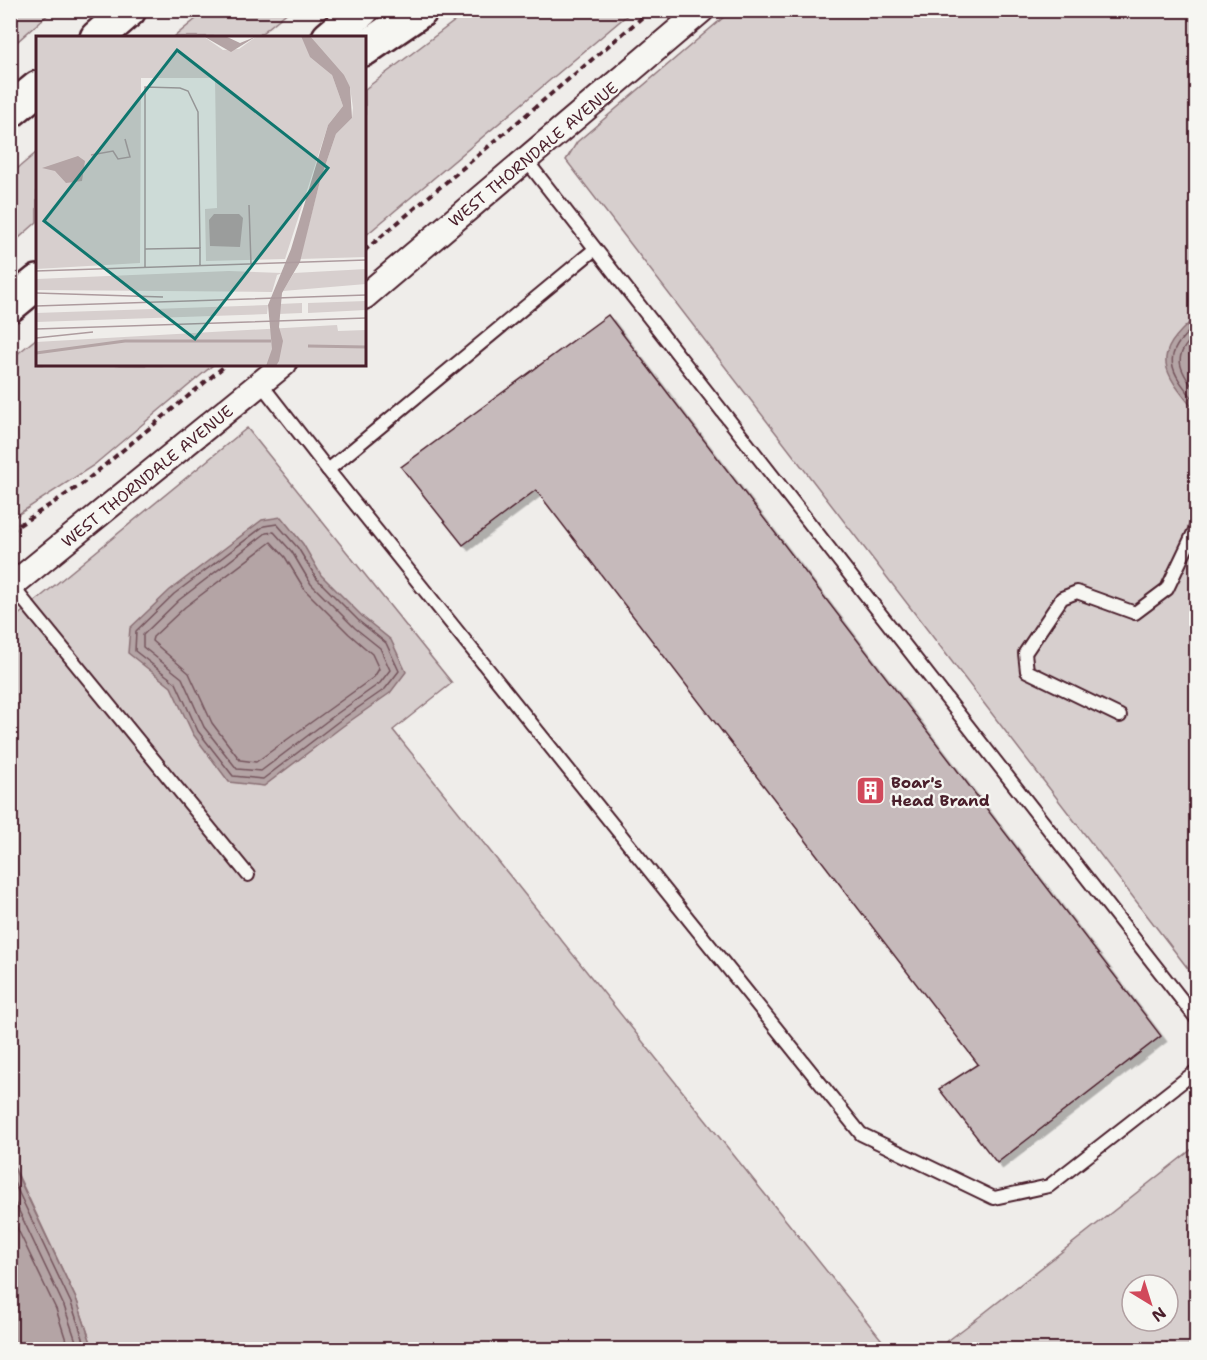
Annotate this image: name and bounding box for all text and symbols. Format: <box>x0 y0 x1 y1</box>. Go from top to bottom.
inset map <box>36 36 366 366</box>
street label: WEST THORNDALE AVENUE <box>444 77 622 232</box>
street label: WEST THORNDALE AVENUE <box>57 401 238 552</box>
place label: Boar's Head Brand <box>891 772 990 811</box>
building icon: Boar's Head Brand <box>854 775 886 807</box>
north arrow <box>1120 1273 1180 1333</box>
text: N <box>1147 1302 1170 1327</box>

